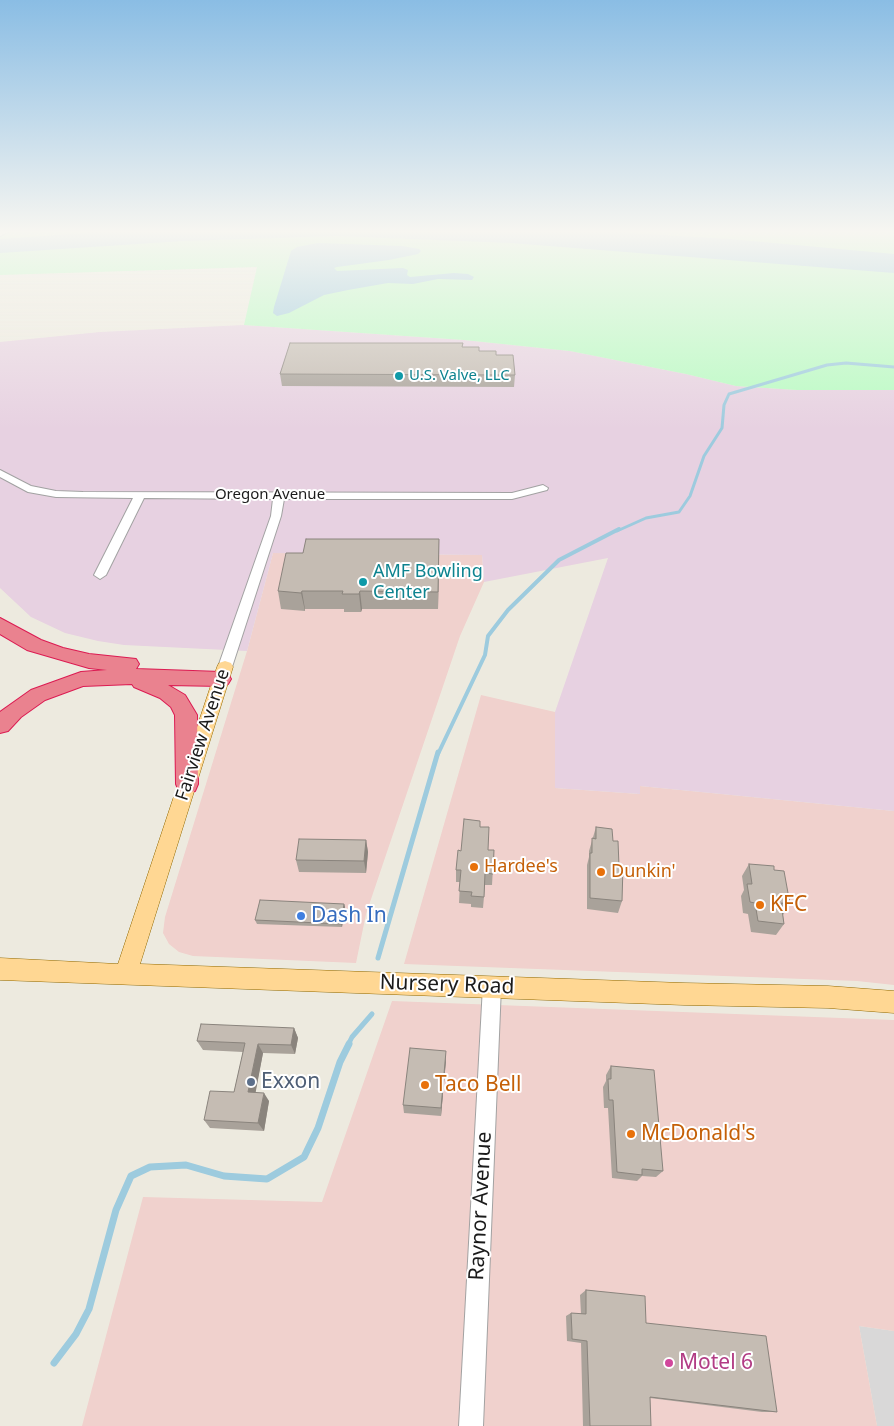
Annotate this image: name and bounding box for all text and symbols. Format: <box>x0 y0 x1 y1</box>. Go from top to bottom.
place label: U.S. Valve, LLC <box>409 367 510 385</box>
marker: U.S. Valve, LLC <box>393 370 405 382</box>
street label: Oregon Avenue <box>215 486 325 504</box>
place label: AMF Bowling Center <box>373 561 483 604</box>
marker: AMF Bowling Center <box>357 576 369 588</box>
street label: Fairview Avenue <box>172 666 234 804</box>
place label: Hardee's <box>484 856 558 878</box>
marker: Hardee's <box>468 861 480 873</box>
place label: Dunkin' <box>611 861 676 883</box>
marker: Dunkin' <box>595 866 607 878</box>
place label: KFC <box>770 892 807 918</box>
marker: KFC <box>754 899 766 911</box>
place label: Dash In <box>311 903 387 929</box>
marker: Dash In <box>295 910 307 922</box>
street label: Nursery Road <box>379 970 515 1000</box>
place label: Exxon <box>261 1069 320 1095</box>
place label: Taco Bell <box>435 1072 521 1098</box>
marker: Exxon <box>245 1076 257 1088</box>
marker: Taco Bell <box>419 1079 431 1091</box>
place label: McDonald's <box>641 1121 755 1147</box>
marker: McDonald's <box>625 1128 637 1140</box>
street label: Raynor Avenue <box>465 1131 497 1281</box>
place label: Motel 6 <box>679 1350 753 1376</box>
marker: Motel 6 <box>663 1357 675 1369</box>

